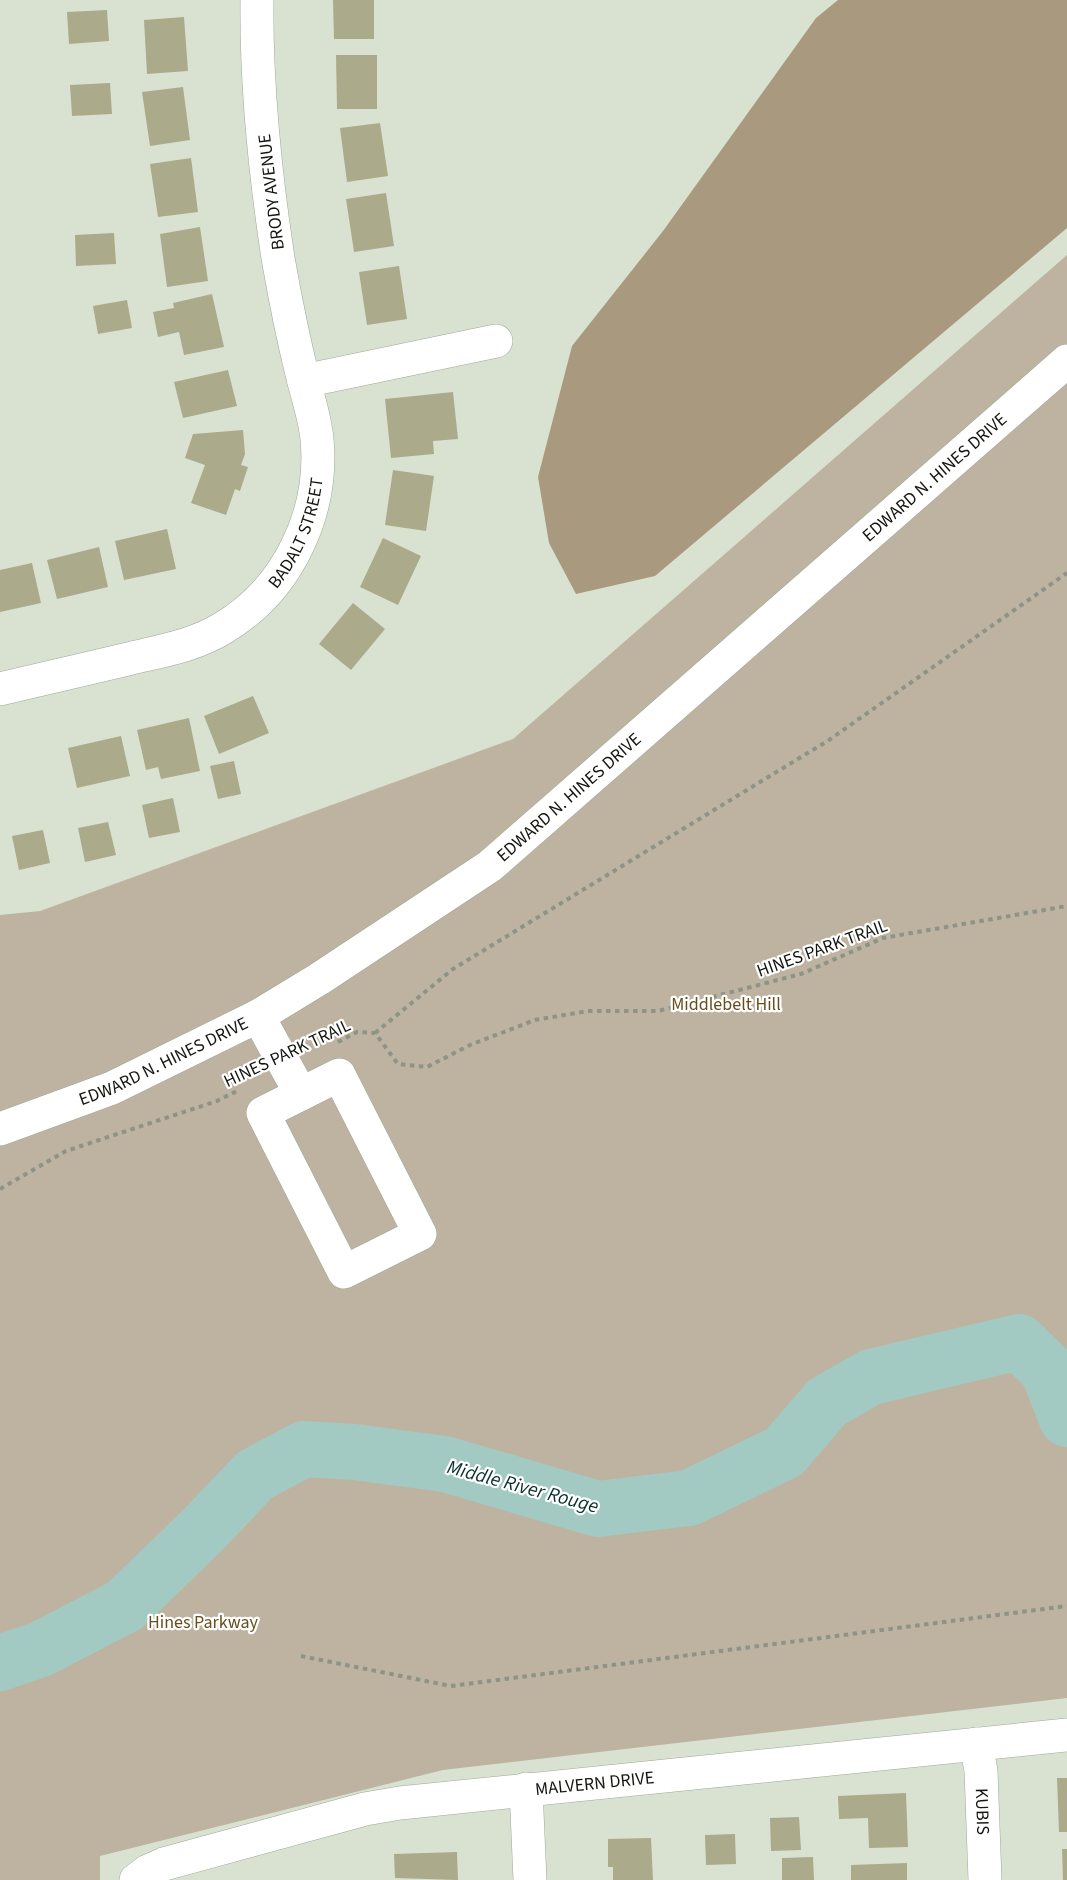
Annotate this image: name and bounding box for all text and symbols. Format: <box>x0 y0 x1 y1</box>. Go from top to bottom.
street label: BRODY AVENUE <box>252 133 291 251</box>
street label: EDWARD N. HINES DRIVE <box>857 407 1013 548</box>
street label: BADALT STREET <box>262 476 330 594</box>
street label: EDWARD N. HINES DRIVE <box>491 727 647 868</box>
street label: HINES PARK TRAIL <box>753 913 891 984</box>
park label: Middlebelt Hill <box>671 992 781 1017</box>
street label: EDWARD N. HINES DRIVE <box>75 1011 252 1112</box>
street label: HINES PARK TRAIL <box>220 1013 355 1094</box>
water label: Middle River Rouge <box>444 1453 602 1521</box>
park label: Hines Parkway <box>148 1610 259 1635</box>
street label: MALVERN DRIVE <box>534 1765 655 1802</box>
street label: KUBIS <box>969 1788 995 1835</box>

